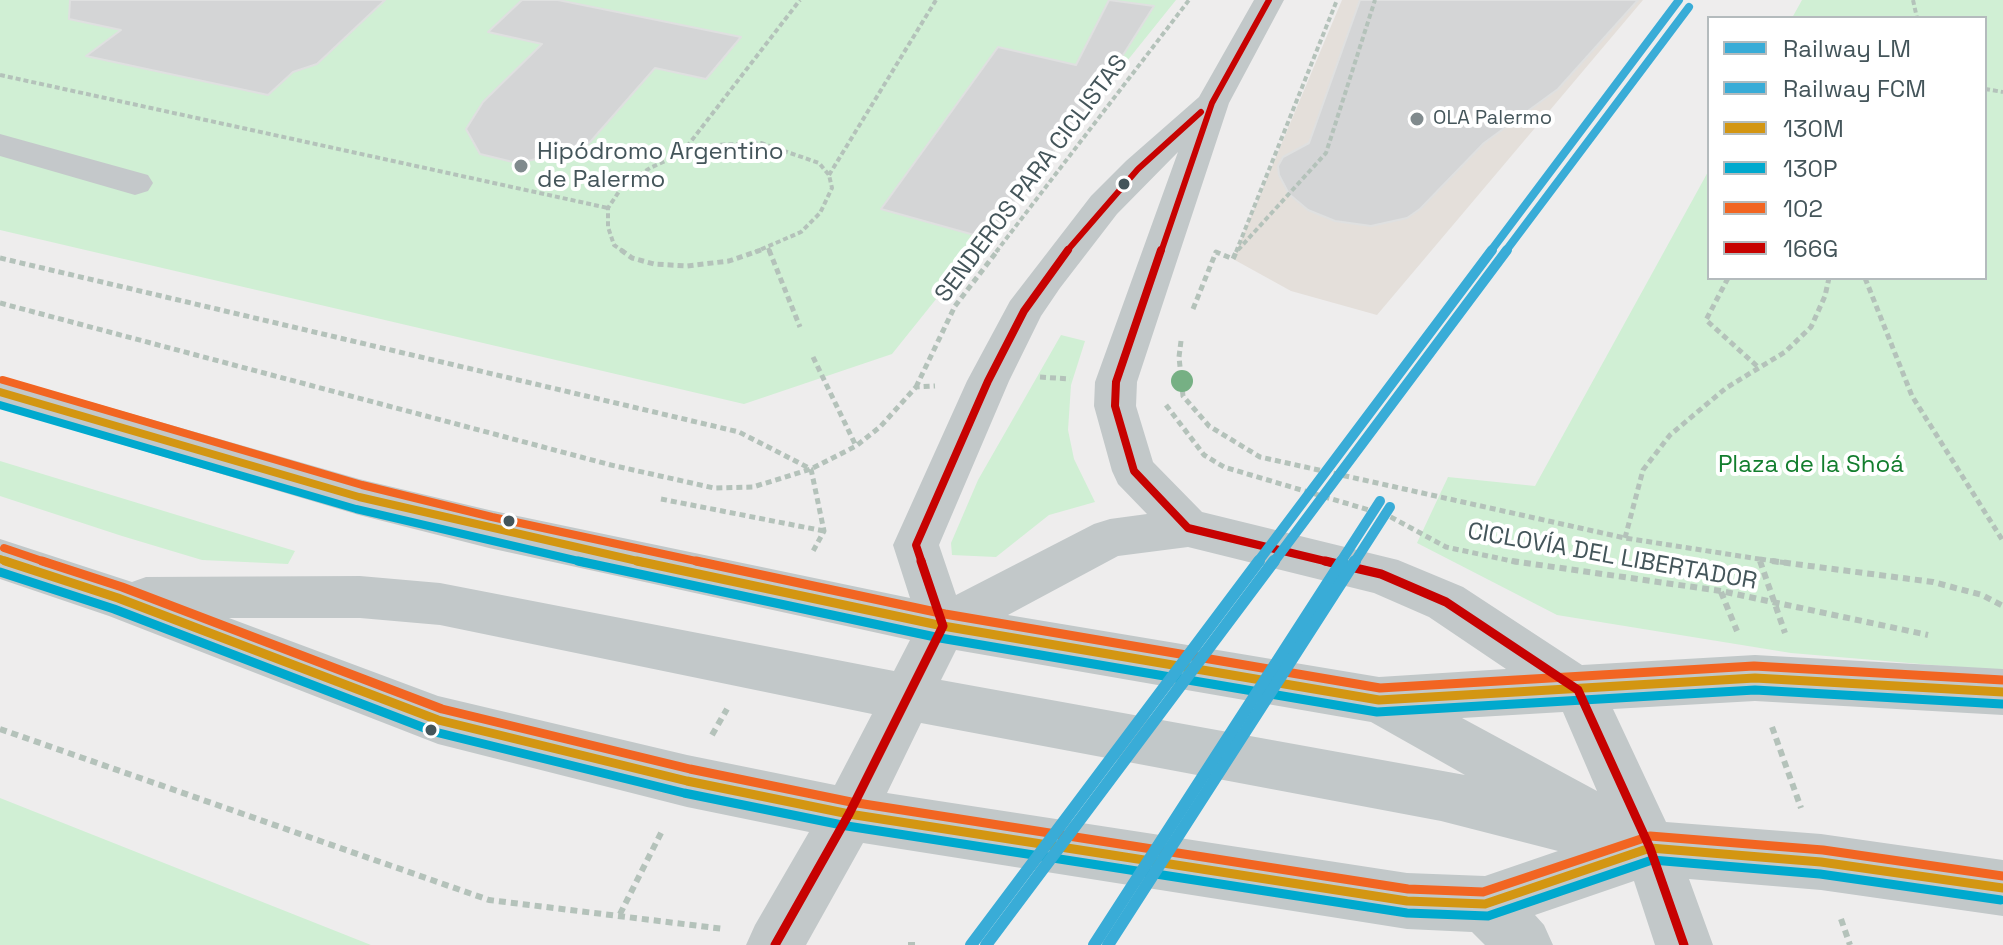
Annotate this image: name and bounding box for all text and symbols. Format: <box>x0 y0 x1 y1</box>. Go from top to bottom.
legend <box>1707 16 1987 280</box>
text: Railway LM <box>1783 33 1911 64</box>
street label: SENDEROS PARA CICLISTAS <box>930 50 1134 308</box>
text: Railway FCM <box>1783 73 1926 104</box>
place label: OLA Palermo <box>1433 107 1552 131</box>
marker: OLA Palermo <box>1408 110 1426 128</box>
text: 130M <box>1783 113 1844 144</box>
place label: Hipódromo Argentino de Palermo <box>537 138 784 194</box>
text: 130P <box>1783 153 1837 184</box>
marker: Hipódromo Argentino de Palermo <box>512 157 530 175</box>
unlabelled marker <box>1116 176 1132 192</box>
text: 102 <box>1783 193 1823 224</box>
text: 166G <box>1783 233 1838 264</box>
park label: Plaza de la Shoá <box>1718 451 1904 479</box>
unlabelled marker <box>501 513 517 529</box>
street label: CICLOVÍA DEL LIBERTADOR <box>1465 517 1759 597</box>
unlabelled marker <box>423 722 439 738</box>

